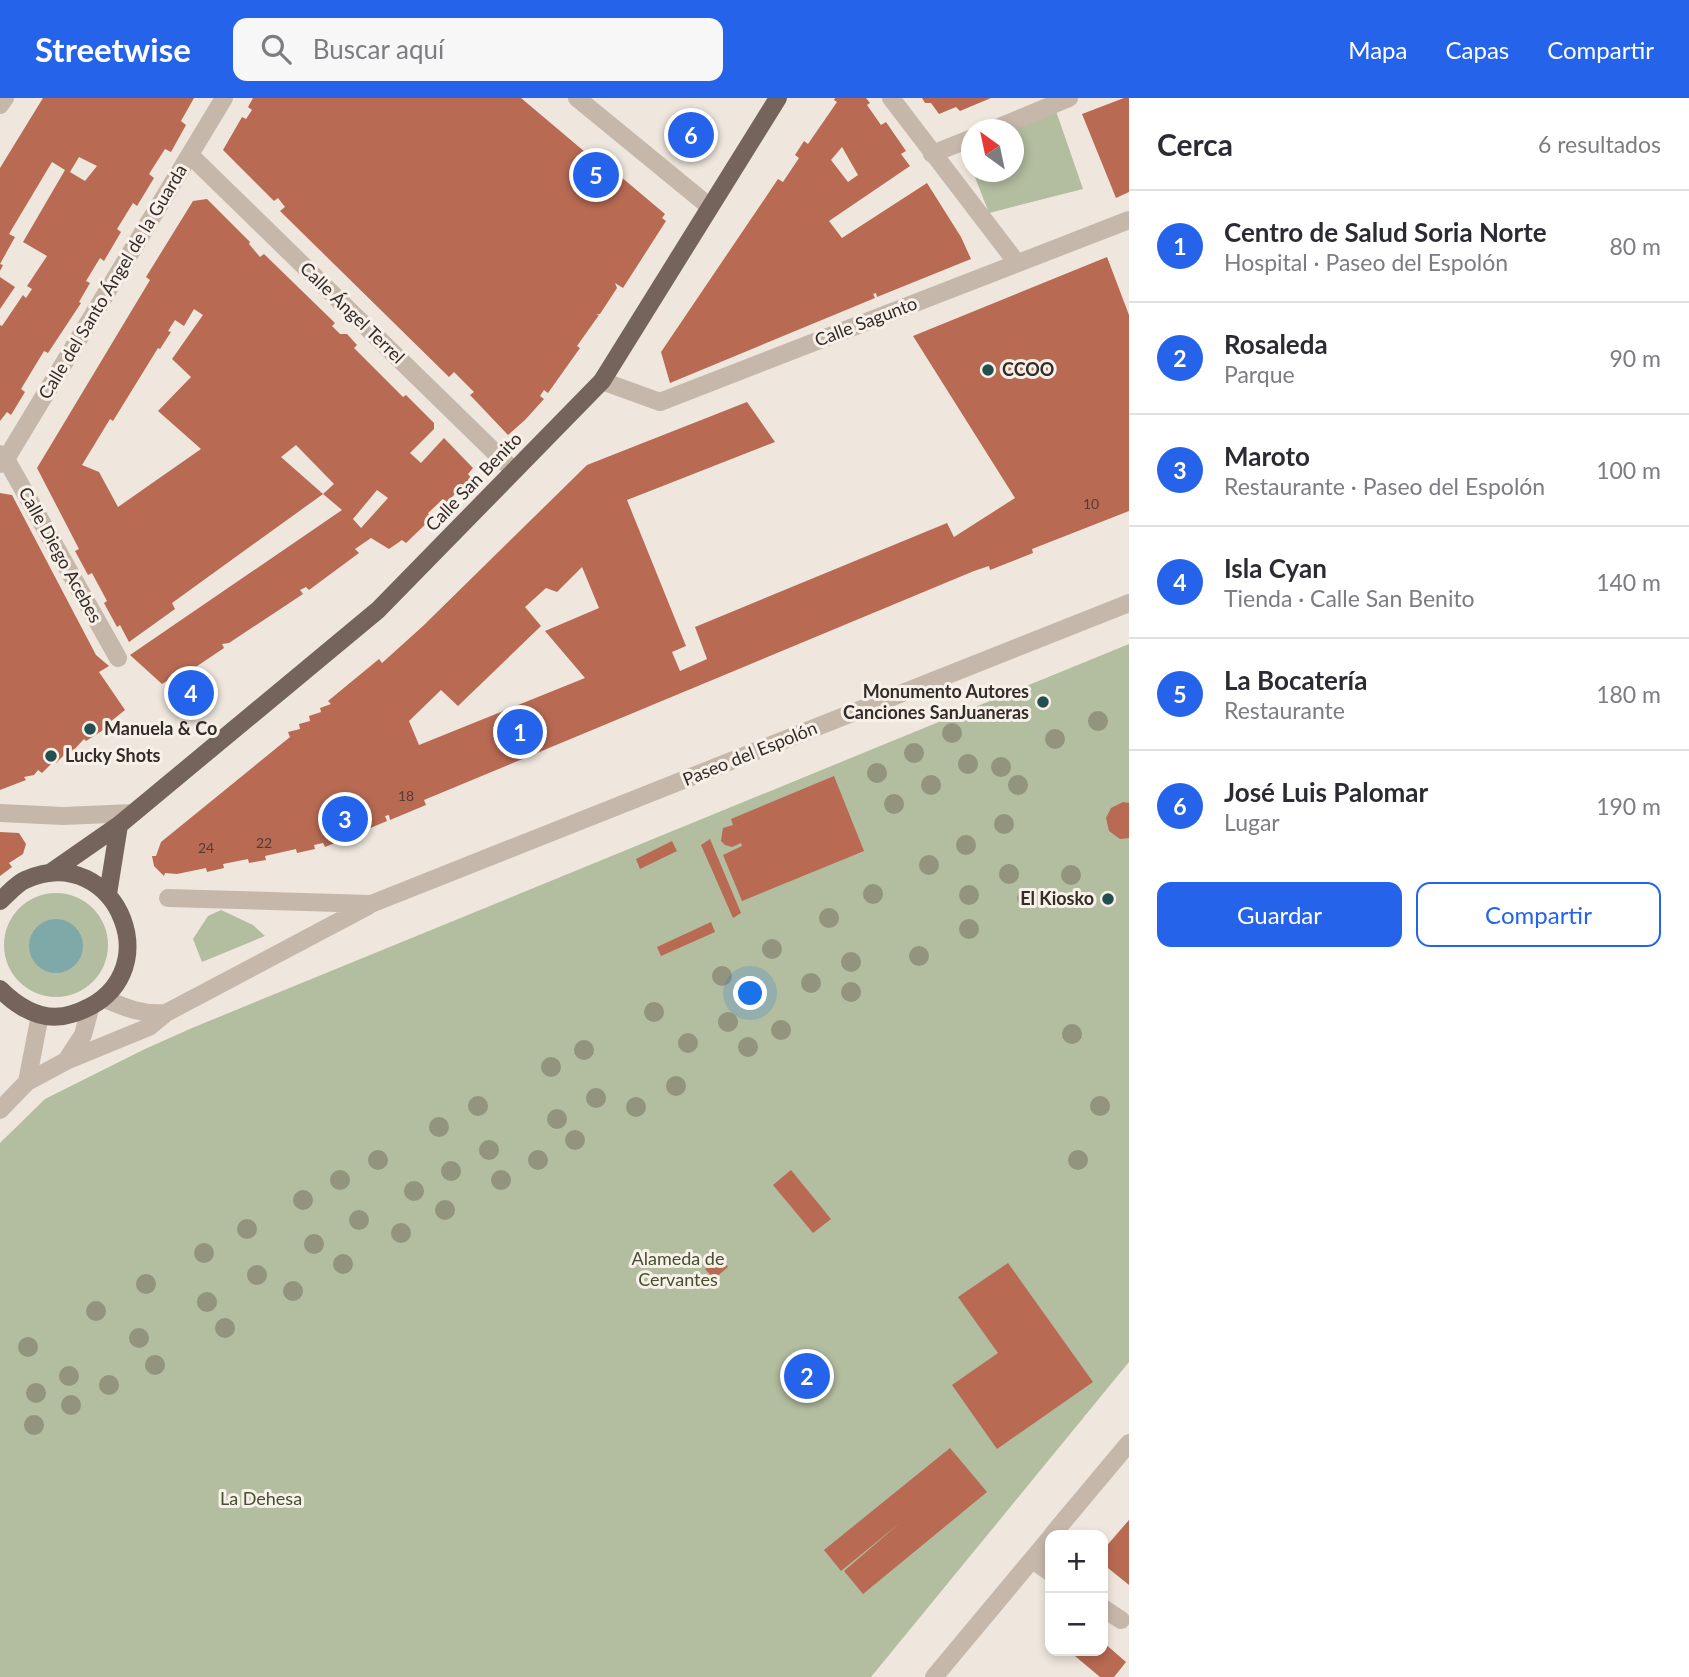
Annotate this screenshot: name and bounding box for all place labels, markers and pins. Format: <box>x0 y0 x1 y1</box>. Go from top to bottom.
pin: 6 <box>668 109 714 161</box>
pin: 5 <box>573 149 619 201</box>
place label: CCOO <box>1002 358 1054 380</box>
marker: CCOO <box>980 362 996 378</box>
pin: 4 <box>168 667 214 719</box>
place label: Monumento Autores Canciones SanJuaneras <box>843 680 1029 723</box>
marker: Monumento Autores Canciones SanJuaneras <box>1035 694 1051 710</box>
pin: 1 <box>497 706 543 758</box>
place label: Manuela & Co <box>104 717 217 739</box>
marker: Manuela & Co <box>82 721 98 737</box>
place label: Lucky Shots <box>65 744 161 766</box>
marker: Lucky Shots <box>43 748 59 764</box>
pin: 3 <box>322 793 368 845</box>
place label: El Kiosko <box>1020 887 1094 909</box>
marker: El Kiosko <box>1100 891 1116 907</box>
pin: 2 <box>784 1350 830 1402</box>

